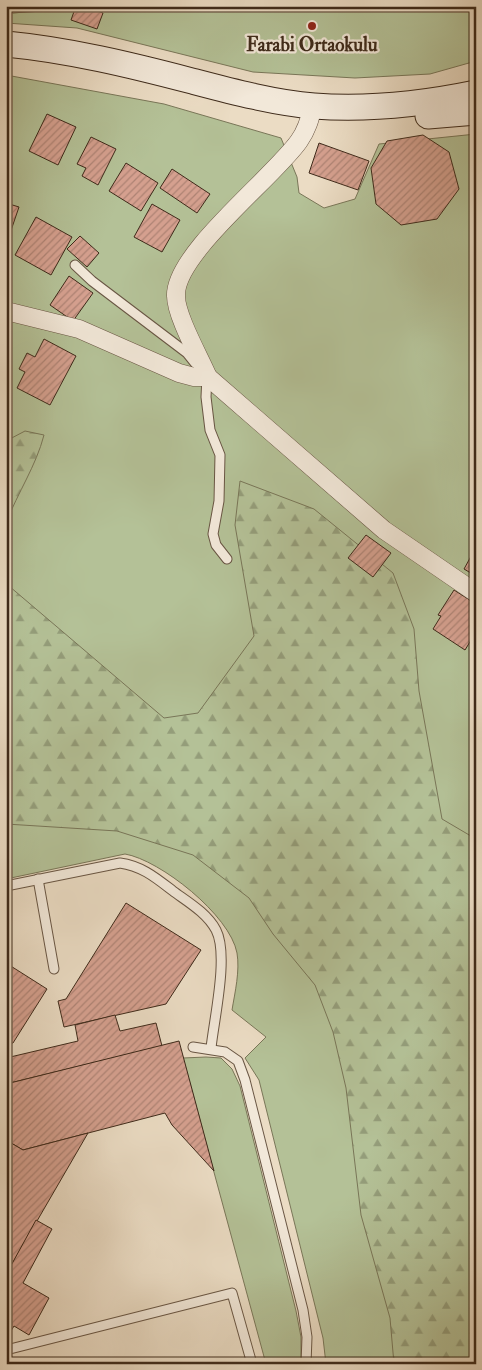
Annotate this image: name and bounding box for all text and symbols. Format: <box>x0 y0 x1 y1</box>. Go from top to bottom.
marker: Farabi Ortaokulu <box>306 20 318 32</box>
place label: Farabi Ortaokulu <box>246 33 378 57</box>

